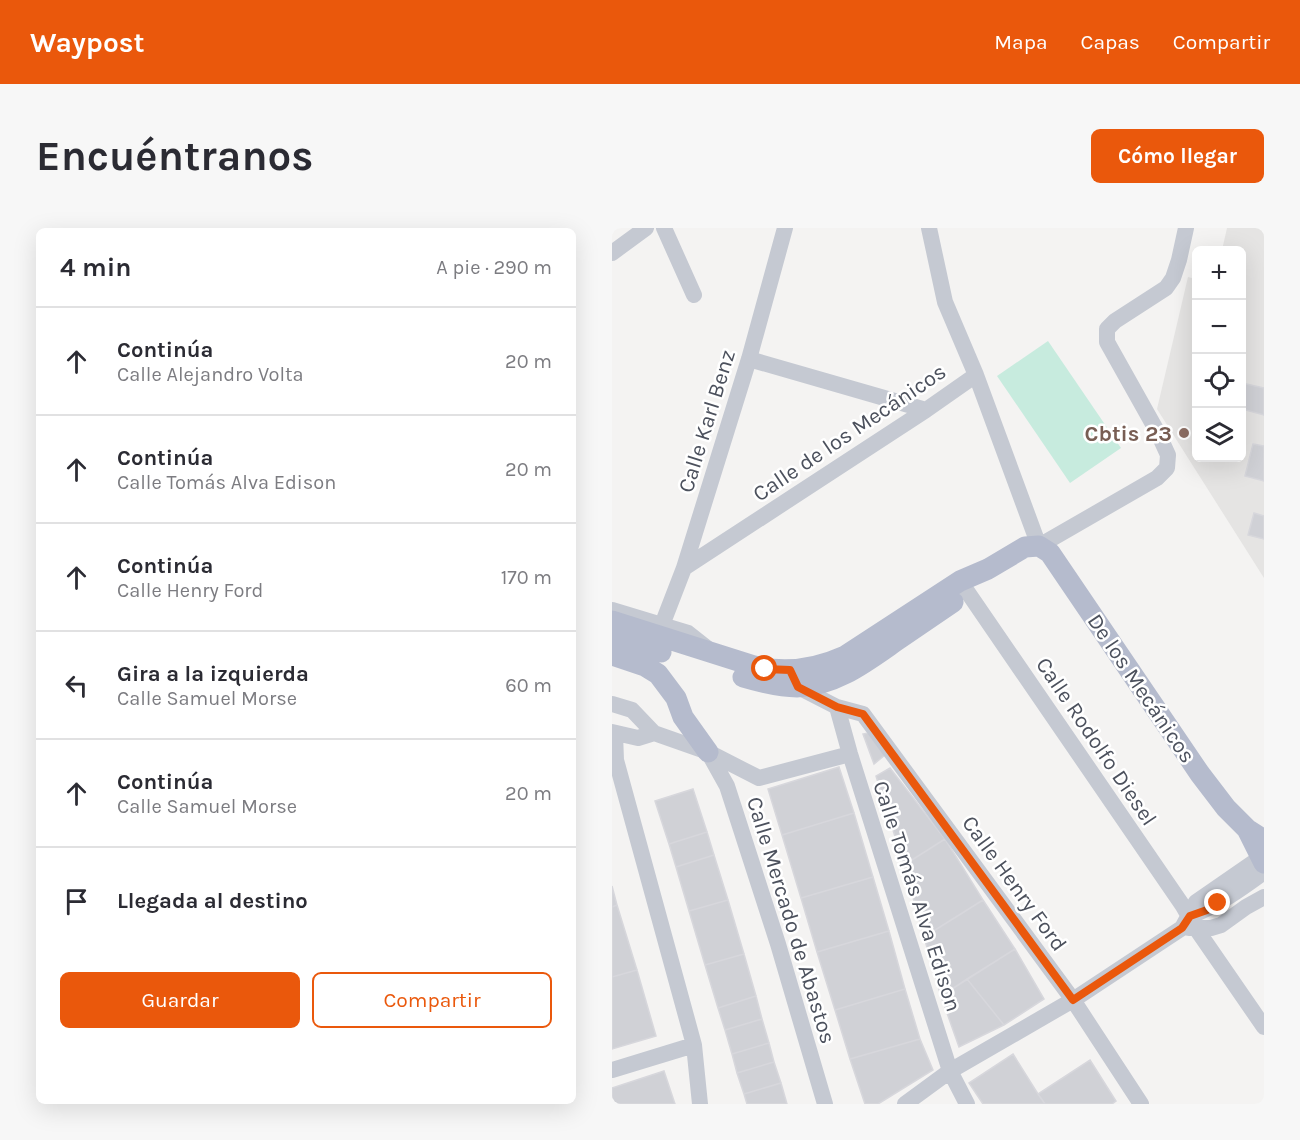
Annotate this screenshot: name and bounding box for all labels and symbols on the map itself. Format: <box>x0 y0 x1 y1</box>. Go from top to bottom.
street label: Calle Karl Benz <box>673 347 741 496</box>
street label: Calle de los Mecánicos <box>748 359 951 507</box>
place label: Cbtis 23 <box>1084 421 1172 447</box>
marker: Cbtis 23 <box>1177 426 1191 440</box>
street label: De los Mecánicos <box>1082 609 1201 768</box>
street label: Calle Rodolfo Diesel <box>1030 652 1162 831</box>
route start <box>751 655 777 681</box>
street label: Calle Tomás Alva Edison <box>867 778 967 1015</box>
street label: Calle Mercado de Abastos <box>741 794 841 1047</box>
street label: Calle Henry Ford <box>956 811 1072 956</box>
route end <box>1204 889 1230 915</box>

